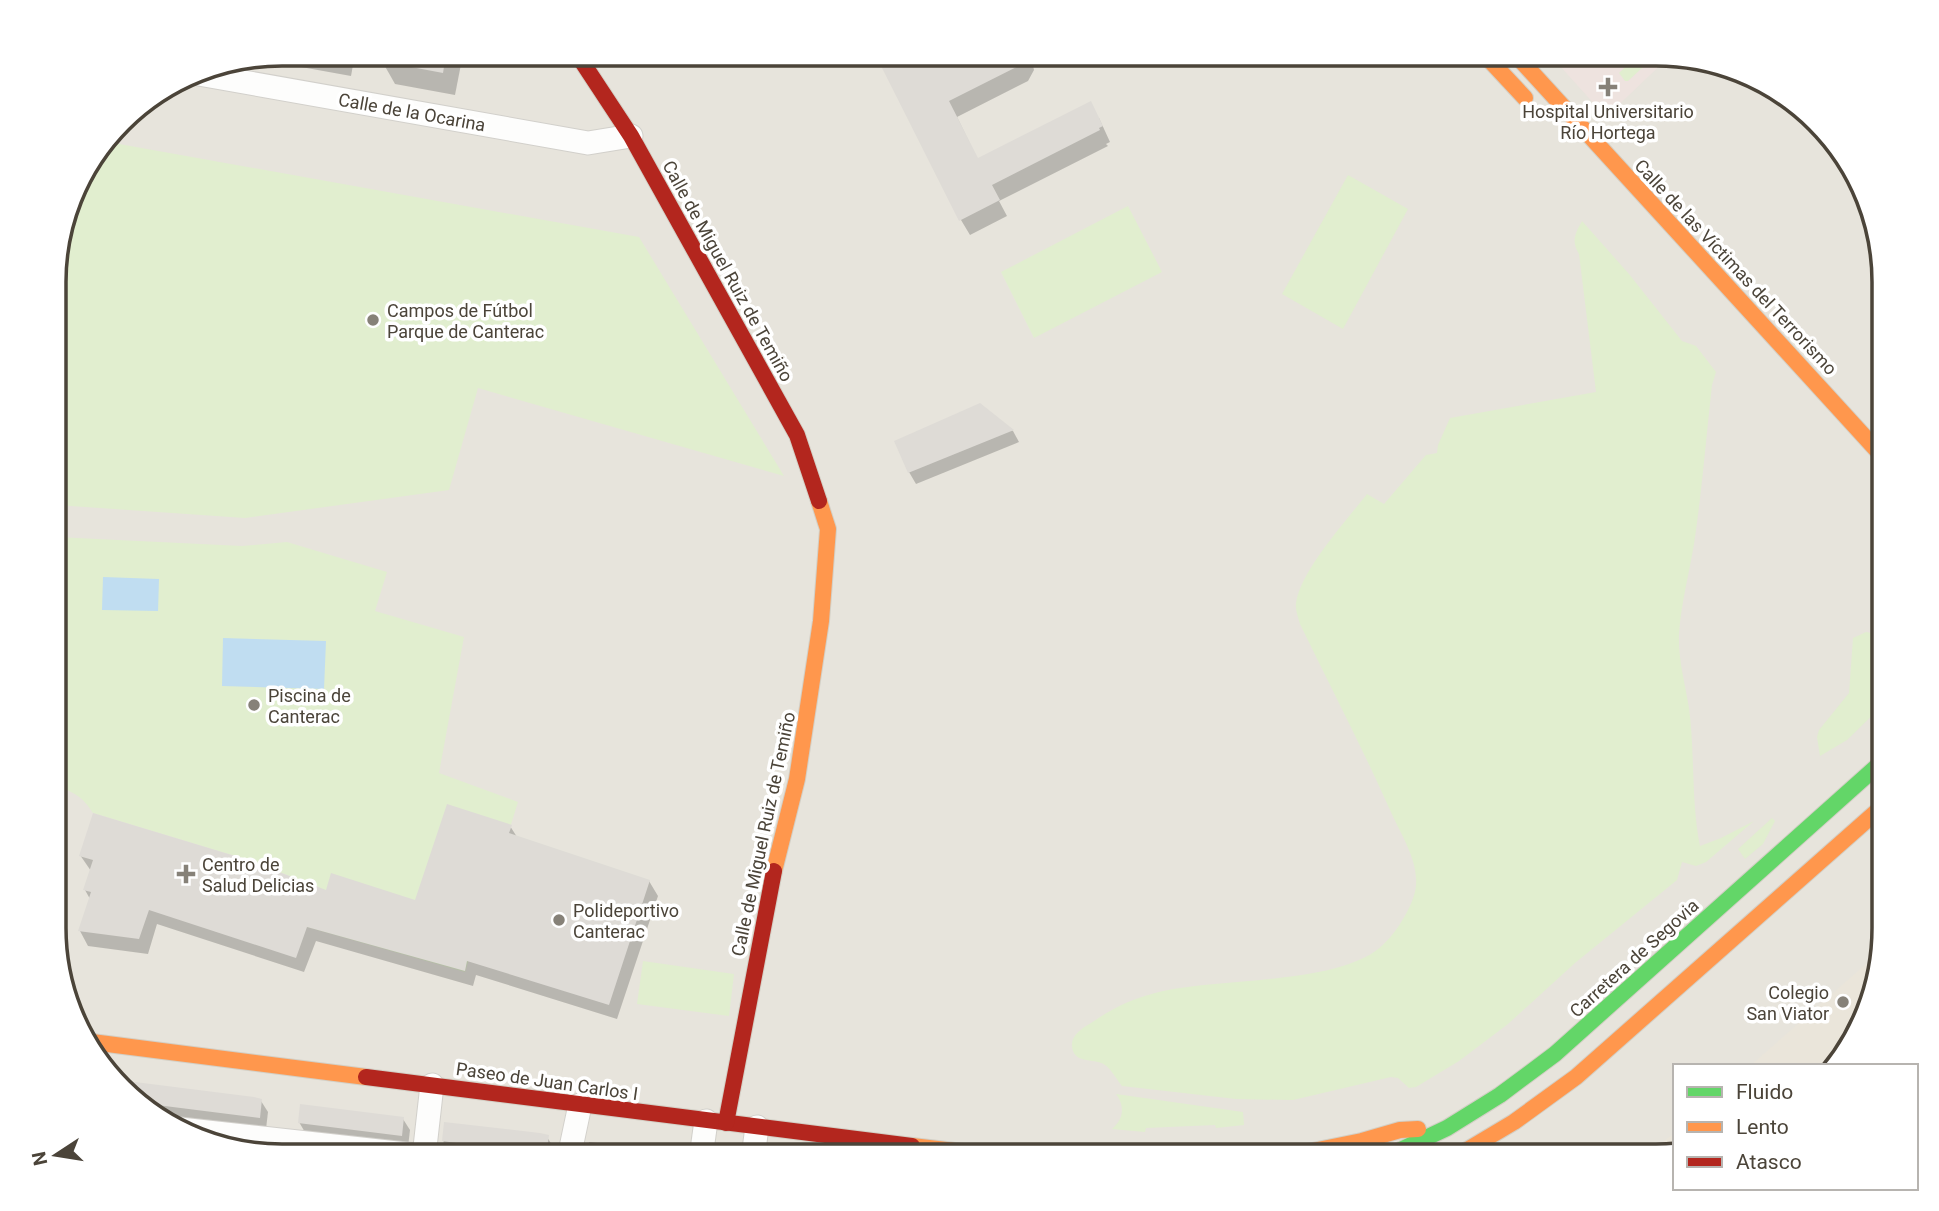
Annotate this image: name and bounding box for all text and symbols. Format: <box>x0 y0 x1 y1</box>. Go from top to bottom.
marker: Hospital Universitario Río Hortega <box>1598 77 1618 97</box>
street label: Calle de la Ocarina <box>337 89 487 135</box>
place label: Hospital Universitario Río Hortega <box>1522 101 1694 143</box>
street label: Calle de las Víctimas del Terrorismo <box>1630 155 1842 379</box>
street label: Calle de Miguel Ruiz de Temiño <box>658 157 798 385</box>
place label: Campos de Fútbol Parque de Canterac <box>387 300 544 342</box>
marker: Campos de Fútbol Parque de Canterac <box>365 312 381 328</box>
place label: Piscina de Canterac <box>268 685 351 727</box>
marker: Piscina de Canterac <box>246 697 262 713</box>
street label: Calle de Miguel Ruiz de Temiño <box>727 710 799 958</box>
place label: Centro de Salud Delicias <box>202 854 314 896</box>
marker: Centro de Salud Delicias <box>176 864 196 884</box>
street label: Carretera de Segovia <box>1565 895 1703 1021</box>
place label: Polideportivo Canterac <box>573 900 679 942</box>
marker: Polideportivo Canterac <box>551 912 567 928</box>
place label: Colegio San Viator <box>1746 982 1829 1024</box>
marker: Colegio San Viator <box>1835 994 1851 1010</box>
street label: Paseo de Juan Carlos I <box>455 1058 639 1104</box>
legend <box>1673 1064 1918 1190</box>
text: Fluido <box>1736 1080 1793 1104</box>
text: Lento <box>1736 1115 1789 1139</box>
north arrow <box>21 1120 91 1190</box>
text: N <box>27 1149 53 1167</box>
text: Atasco <box>1736 1150 1802 1174</box>

